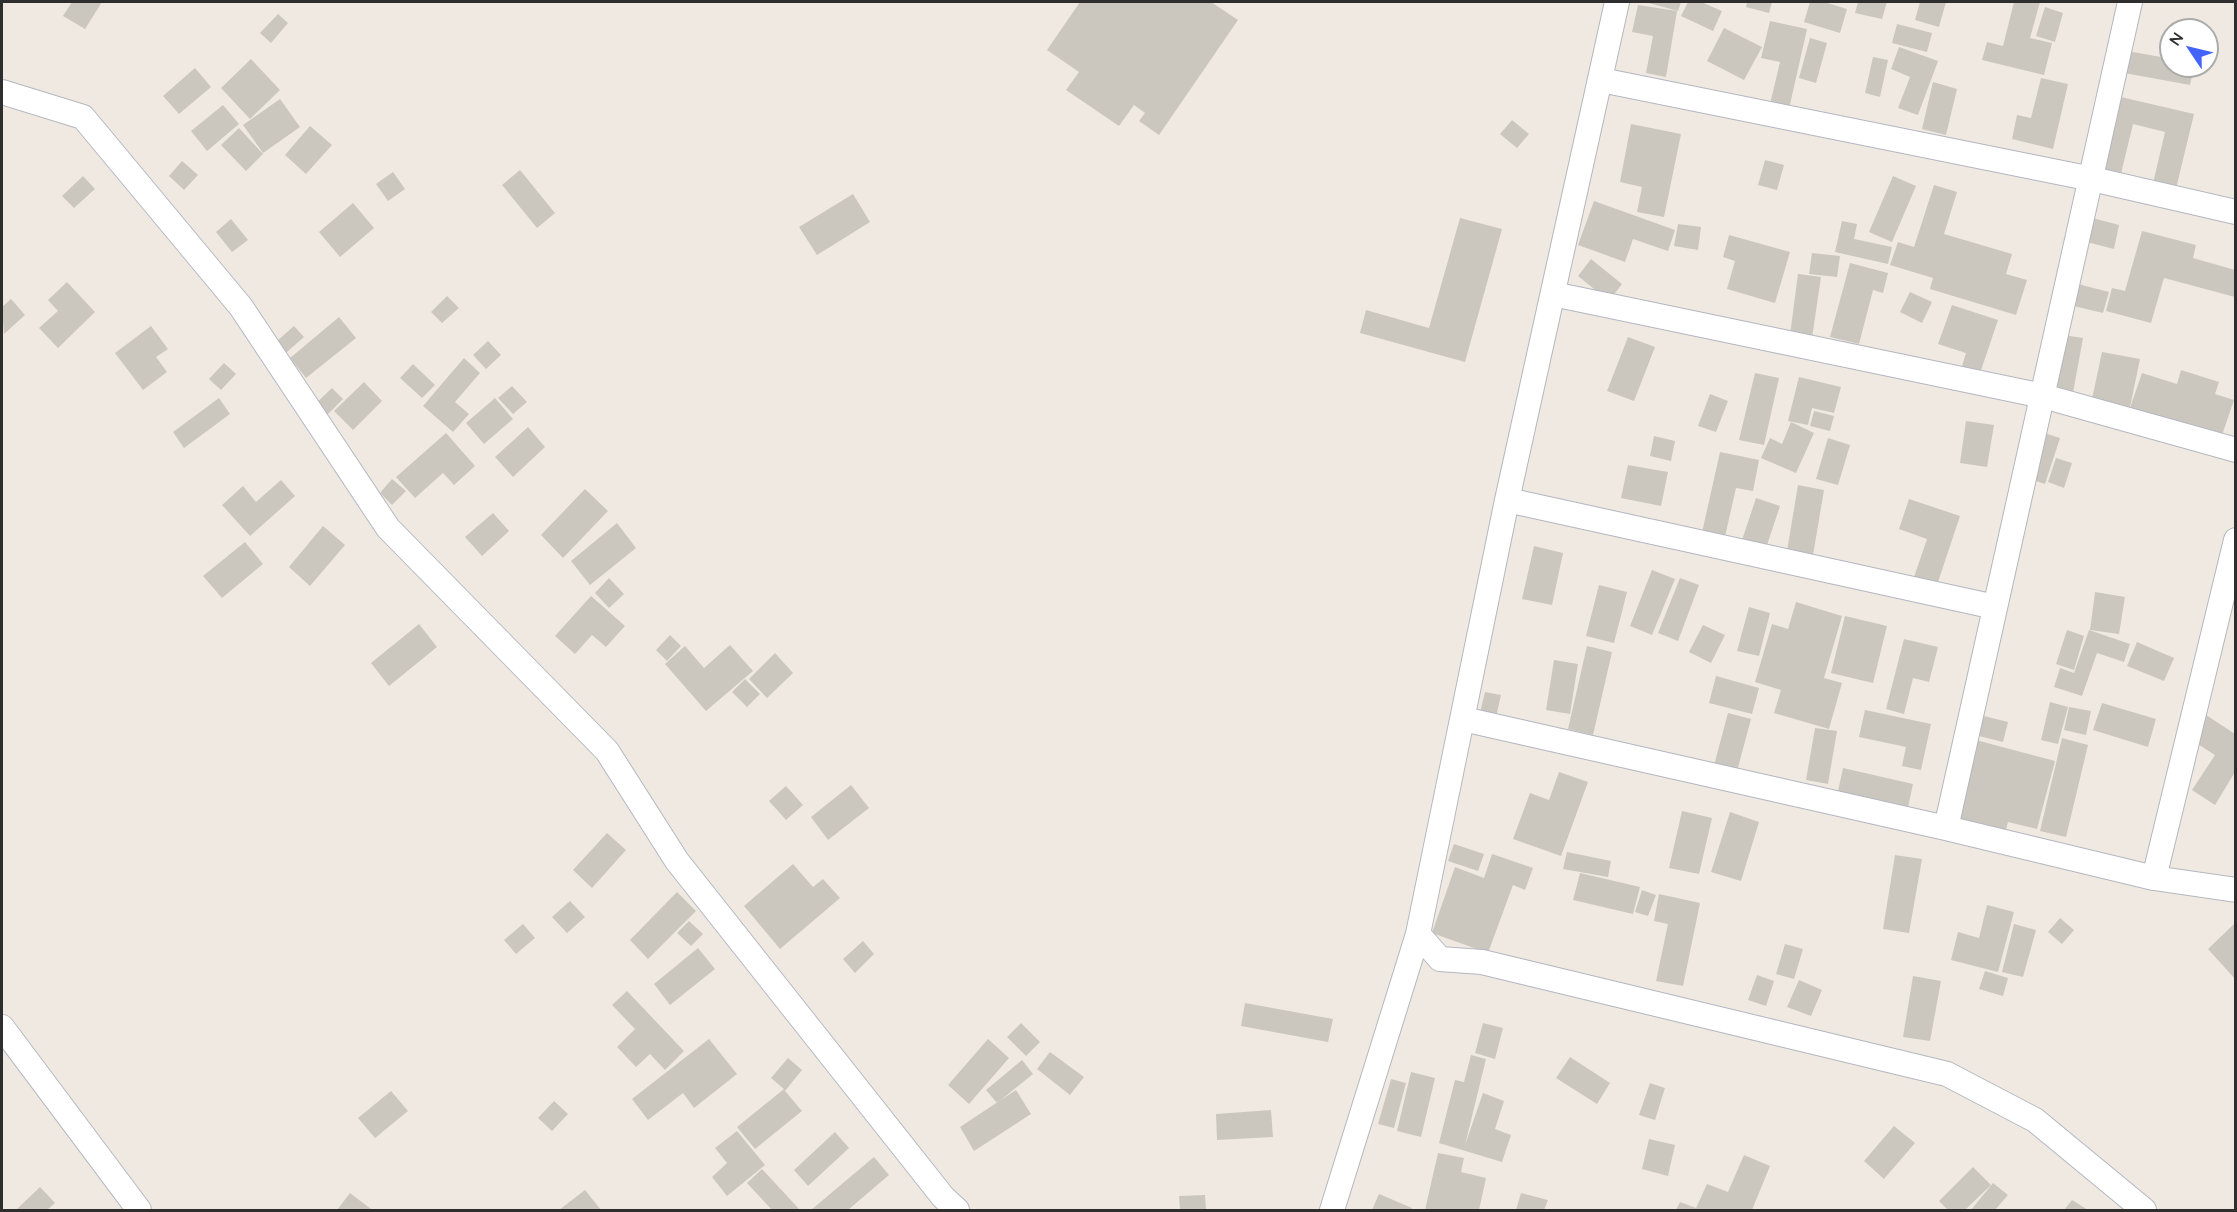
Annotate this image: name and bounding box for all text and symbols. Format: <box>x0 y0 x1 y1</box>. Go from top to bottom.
north arrow <box>2159 18 2219 78</box>
text: N <box>2164 28 2187 49</box>

